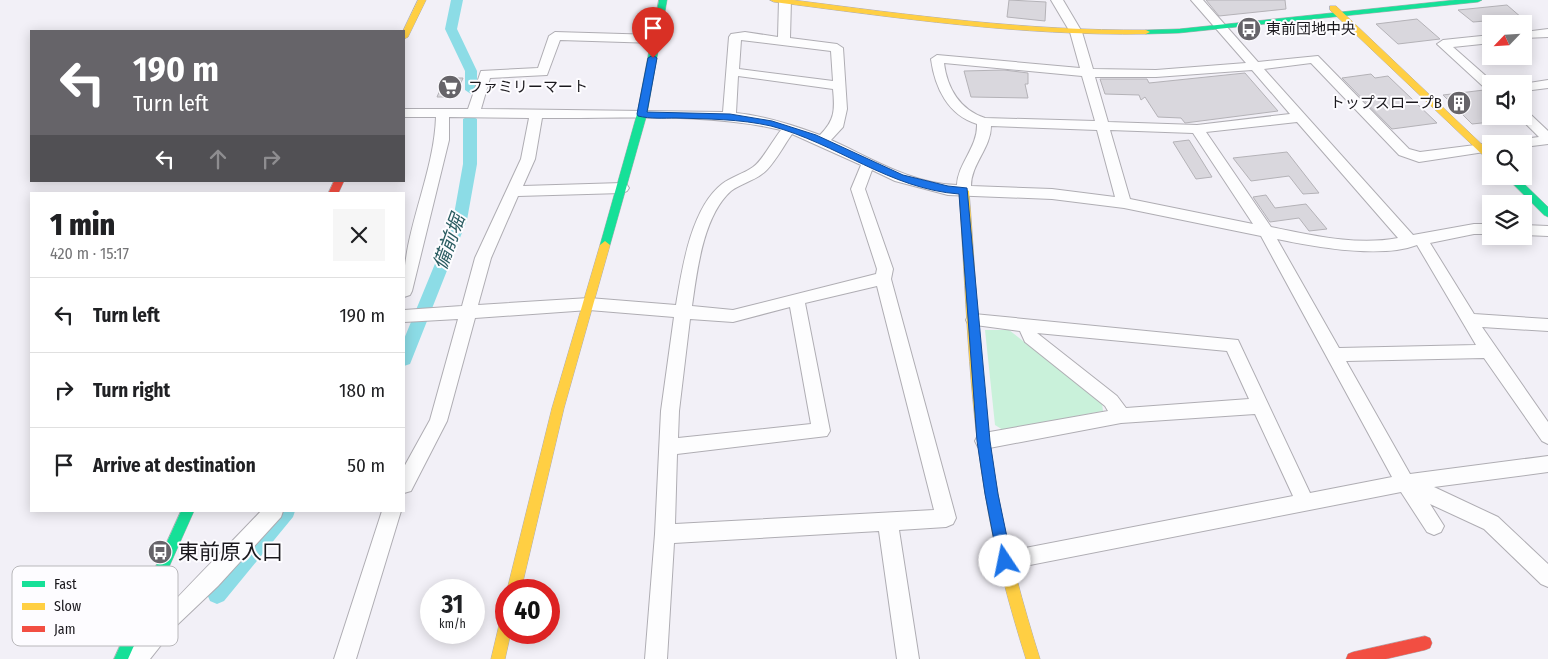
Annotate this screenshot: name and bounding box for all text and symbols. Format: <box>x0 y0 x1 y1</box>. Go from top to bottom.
pin <box>632 7 674 58</box>
icon: arrive <box>639 14 667 42</box>
north arrow <box>1482 15 1532 65</box>
map controls <box>1482 15 1532 245</box>
bus stop icon: 東前団地中央 <box>1236 16 1262 42</box>
place label: 東前団地中央 <box>1266 20 1356 38</box>
text: 190 m <box>133 48 219 90</box>
icon: left <box>50 50 115 115</box>
supermarket icon: ファミリーマート <box>437 74 463 100</box>
button: sound <box>1482 75 1532 125</box>
place label: ファミリーマート <box>468 78 588 96</box>
text: Turn left <box>133 90 209 117</box>
building icon: トップスロープB <box>1446 90 1472 116</box>
place label: トップスロープB <box>1330 94 1442 112</box>
button: search <box>1482 135 1532 185</box>
icon: left <box>151 145 179 173</box>
icon: ahead <box>204 145 232 173</box>
icon: right <box>257 145 285 173</box>
button: layers <box>1482 195 1532 245</box>
text: 1 min <box>50 207 115 243</box>
water label: 備前堀 <box>428 208 471 273</box>
button: close <box>333 209 385 261</box>
text: 420 m · 15:17 <box>50 244 129 263</box>
icon: left <box>50 301 78 329</box>
text: Turn left <box>93 304 160 327</box>
text: 190 m <box>339 304 385 327</box>
icon: right <box>50 376 78 404</box>
text: Turn right <box>93 379 170 402</box>
text: 180 m <box>339 379 385 402</box>
icon: arrive <box>50 451 78 479</box>
text: Arrive at destination <box>93 454 256 477</box>
text: 50 m <box>347 454 385 477</box>
position arrow <box>978 534 1030 586</box>
bus stop icon: 東前原入口 <box>147 539 173 565</box>
place label: 東前原入口 <box>178 539 283 565</box>
legend <box>12 566 178 646</box>
text: Fast <box>54 576 77 593</box>
speed limit sign: 40 <box>495 579 560 644</box>
text: 31 <box>442 590 463 620</box>
text: Slow <box>54 598 81 615</box>
text: km/h <box>439 617 466 631</box>
text: Jam <box>54 621 75 638</box>

